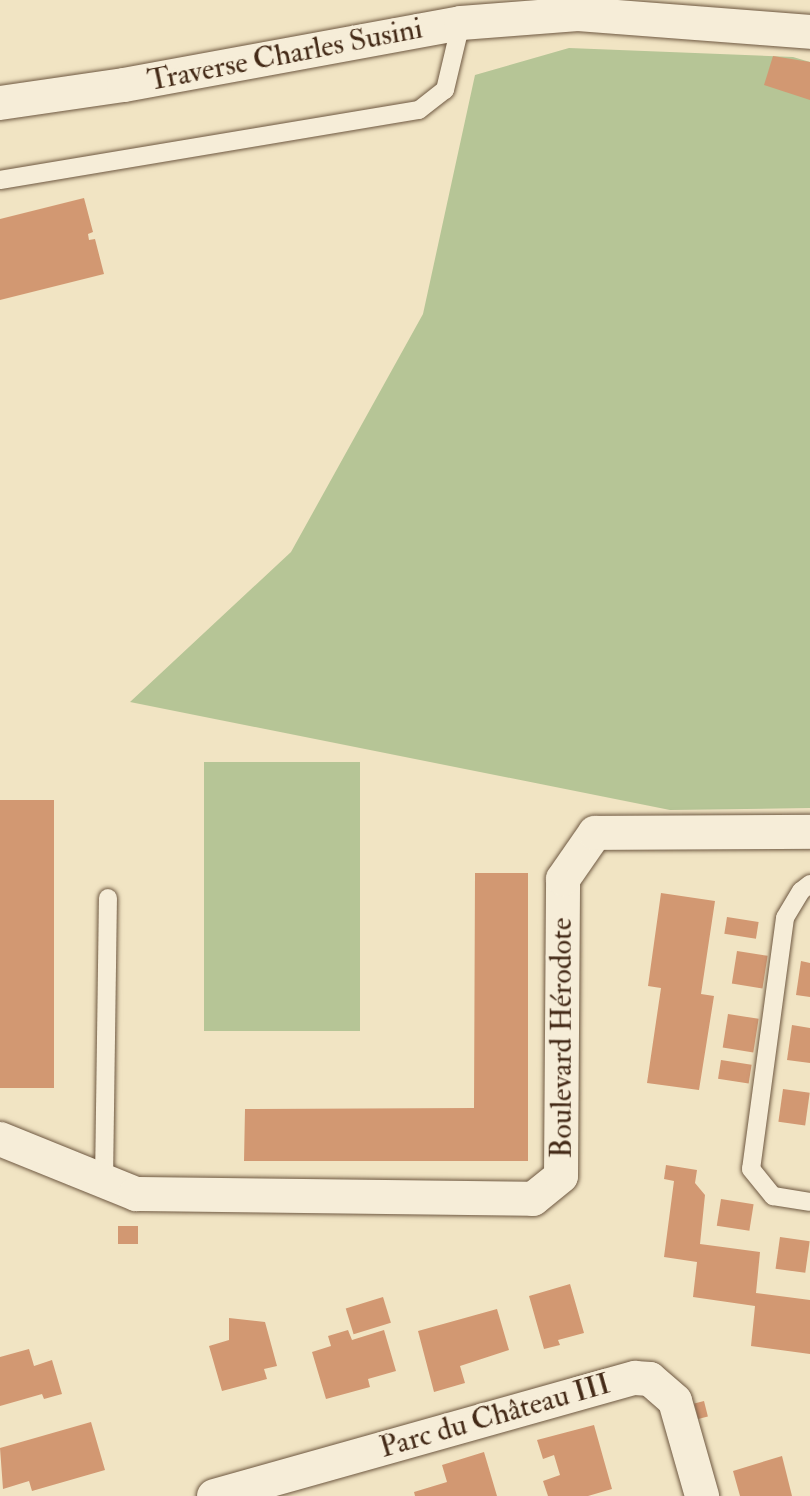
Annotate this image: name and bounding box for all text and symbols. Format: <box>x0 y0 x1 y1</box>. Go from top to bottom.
street label: Traverse Charles Susini <box>145 11 425 99</box>
street label: Boulevard Hérodote <box>544 918 580 1158</box>
street label: Parc du Château III <box>376 1366 614 1466</box>

